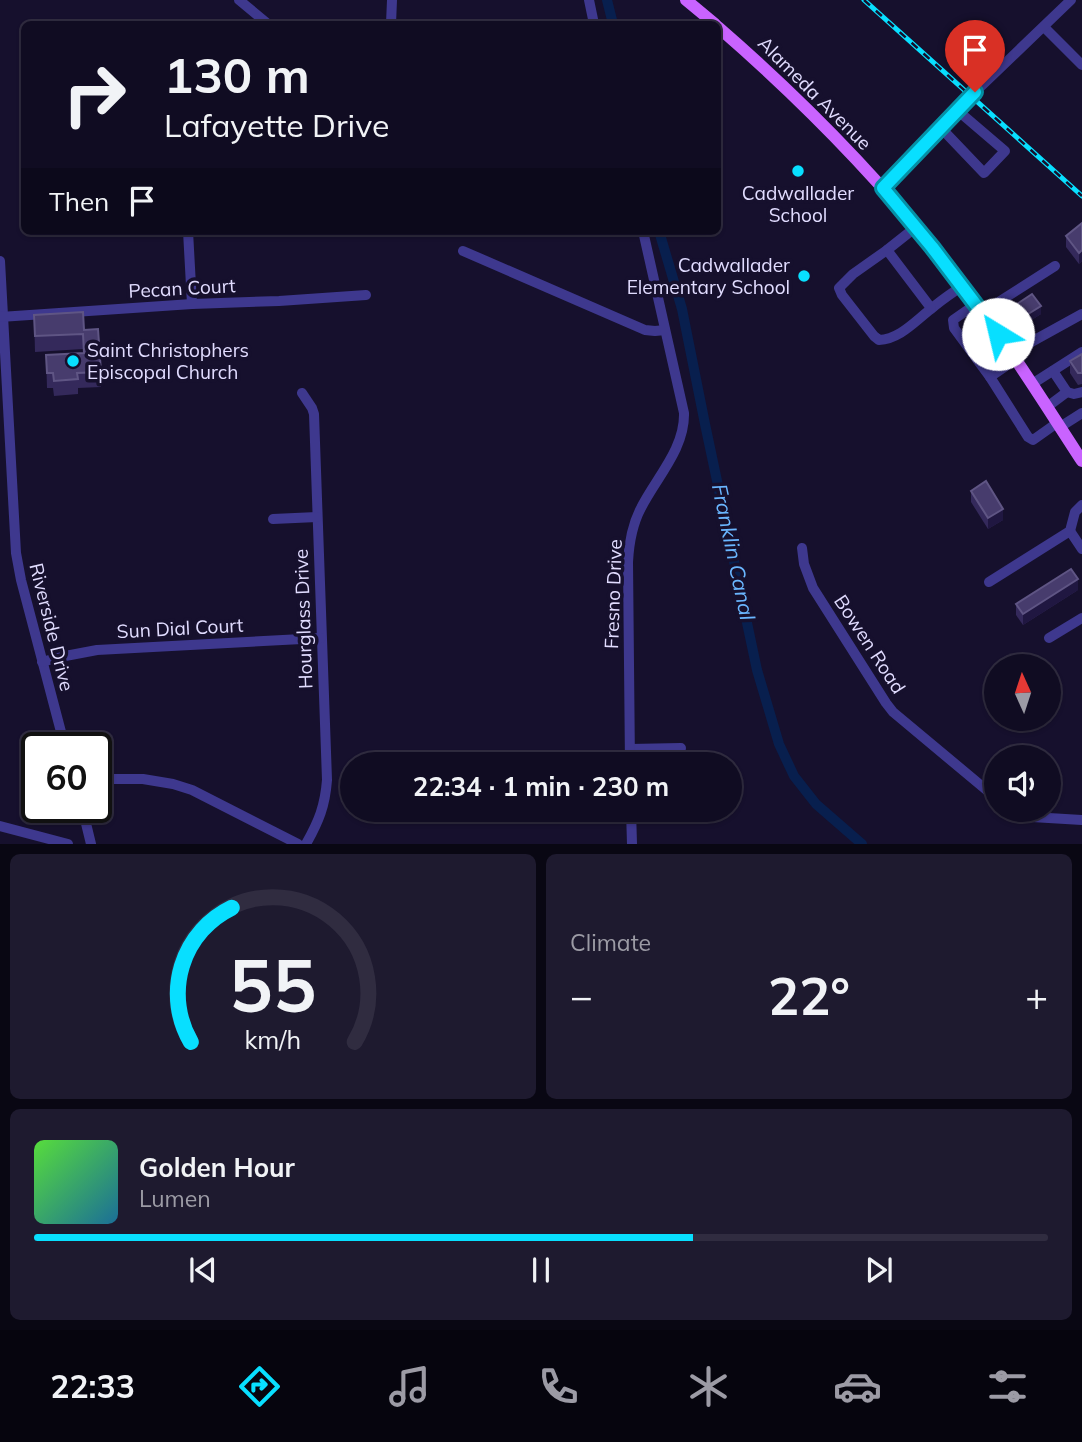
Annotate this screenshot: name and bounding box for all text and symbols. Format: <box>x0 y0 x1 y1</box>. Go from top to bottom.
pin <box>945 20 1005 92</box>
street label: Alameda Avenue <box>753 31 877 155</box>
icon: arrive <box>956 31 994 69</box>
text: 130 m <box>164 44 310 105</box>
icon: right <box>49 49 140 140</box>
text: Lafayette Drive <box>164 105 389 145</box>
marker: Cadwallader School <box>790 163 806 179</box>
place label: Cadwallader School <box>742 181 854 227</box>
icon: arrive <box>123 182 161 220</box>
text: Then <box>49 185 109 218</box>
place label: Cadwallader Elementary School <box>627 253 790 299</box>
marker: Cadwallader Elementary School <box>796 268 812 284</box>
street label: Pecan Court <box>128 273 237 303</box>
position arrow <box>961 297 1035 371</box>
place label: Saint Christophers Episcopal Church <box>87 338 249 384</box>
marker: Saint Christophers Episcopal Church <box>65 353 81 369</box>
water label: Franklin Canal <box>707 481 761 623</box>
street label: Fresno Drive <box>599 539 627 649</box>
street label: Hourglass Drive <box>289 549 317 689</box>
street label: Riverside Drive <box>24 560 80 694</box>
street label: Bowen Road <box>829 590 911 698</box>
street label: Sun Dial Court <box>116 613 244 643</box>
north arrow <box>984 654 1060 732</box>
map controls <box>984 654 1061 822</box>
speed limit sign: 60 <box>21 732 112 823</box>
button: sound <box>984 745 1061 822</box>
text: 22:34 · 1 min · 230 m <box>413 770 669 803</box>
text: Climate <box>570 928 651 957</box>
text: 55 <box>229 940 317 1031</box>
text: 22° <box>768 963 850 1028</box>
text: − <box>570 972 593 1020</box>
text: + <box>1025 972 1048 1020</box>
text: km/h <box>245 1024 301 1055</box>
text: Golden Hour <box>139 1151 295 1184</box>
text: Lumen <box>139 1184 211 1213</box>
icon: previous <box>184 1251 222 1289</box>
icon: pause <box>522 1251 560 1289</box>
icon: next <box>860 1251 898 1289</box>
icon: directions <box>235 1362 284 1411</box>
icon: music <box>385 1362 434 1411</box>
icon: phone <box>534 1362 583 1411</box>
icon: climate <box>684 1362 733 1411</box>
icon: car <box>833 1362 882 1411</box>
icon: filters <box>983 1362 1032 1411</box>
text: 22:33 <box>50 1366 135 1406</box>

